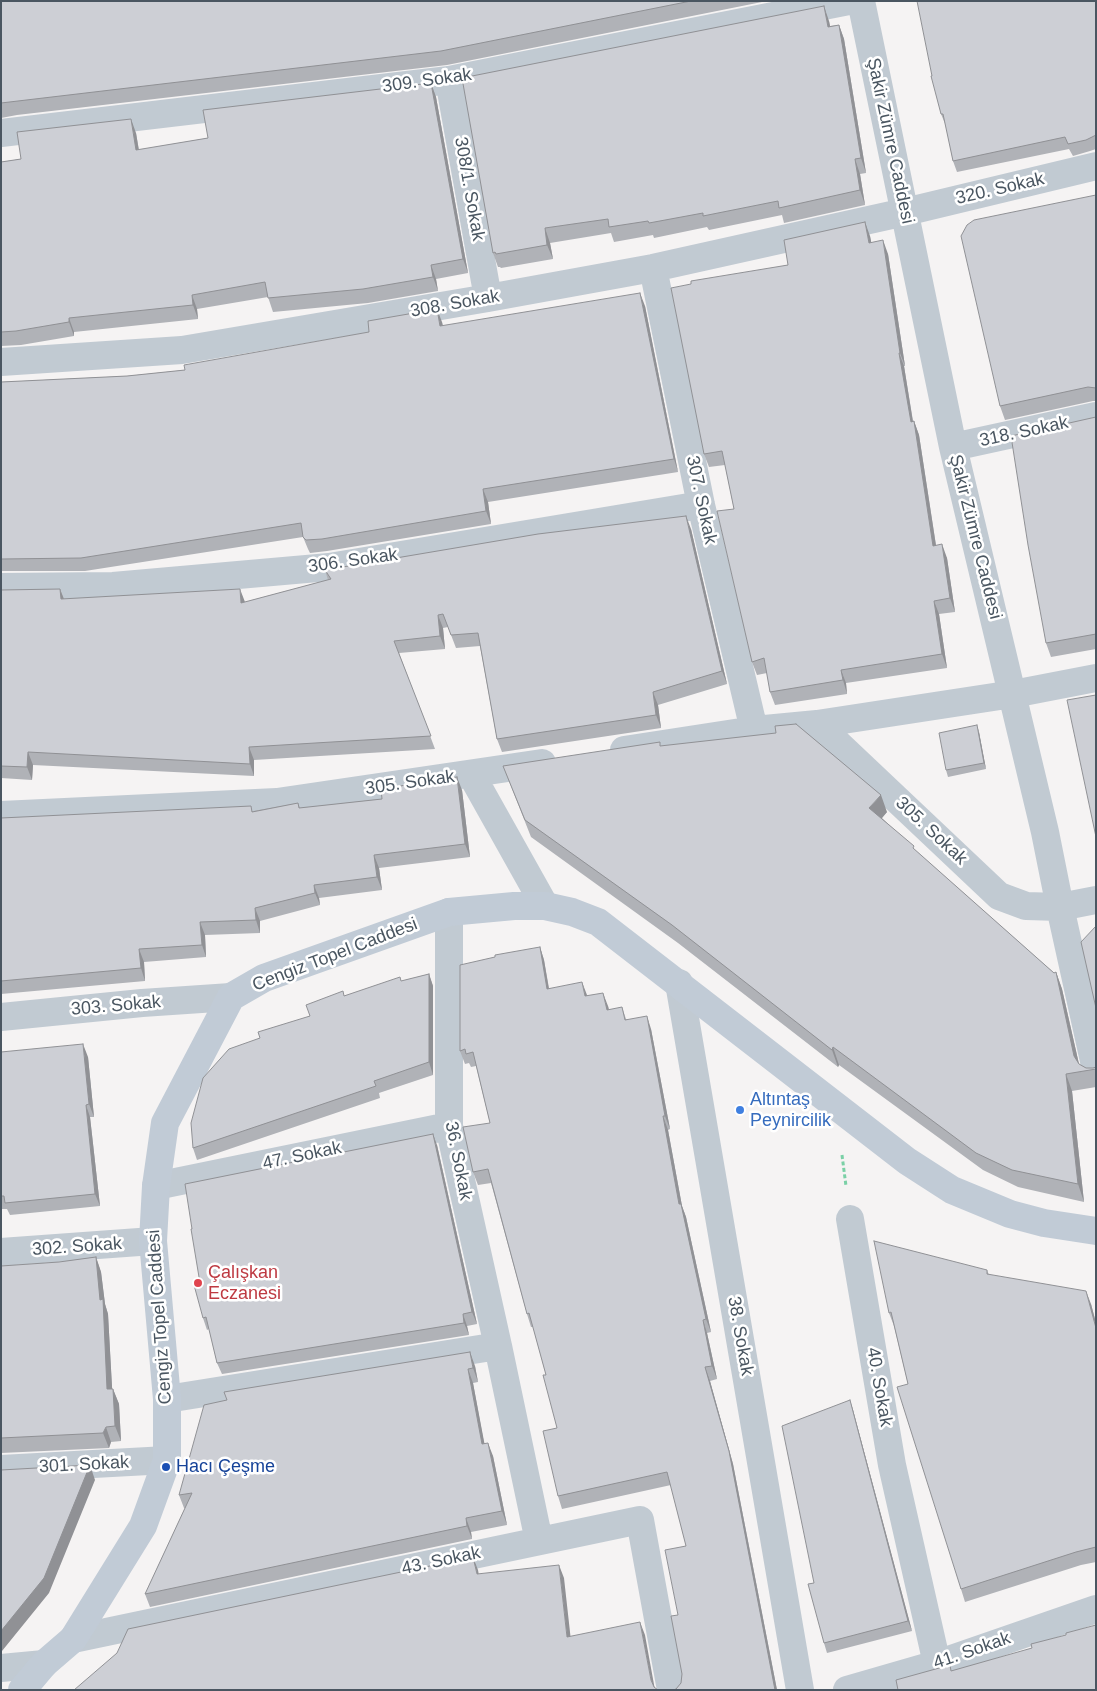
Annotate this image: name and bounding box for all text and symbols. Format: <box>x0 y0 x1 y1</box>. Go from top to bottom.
street label: Şakir Zümre Caddesi <box>862 56 918 226</box>
street label: 309. Sokak <box>381 64 473 98</box>
street label: 308/1. Sokak <box>449 135 489 243</box>
street label: 320. Sokak <box>954 168 1046 210</box>
street label: 308. Sokak <box>409 286 501 322</box>
street label: 318. Sokak <box>978 412 1070 452</box>
street label: Şakir Zümre Caddesi <box>944 452 1006 622</box>
street label: 307. Sokak <box>681 454 721 546</box>
street label: 306. Sokak <box>307 544 399 578</box>
street label: 305. Sokak <box>364 766 456 800</box>
street label: 305. Sokak <box>891 792 971 870</box>
street label: Cengiz Topel Caddesi <box>249 914 421 996</box>
street label: 303. Sokak <box>70 991 162 1021</box>
place label: Altıntaş Peynircilik <box>750 1089 831 1132</box>
marker: Altıntaş Peynircilik <box>734 1104 746 1116</box>
street label: 36. Sokak <box>440 1120 476 1202</box>
street label: 47. Sokak <box>261 1137 343 1175</box>
street label: Cengiz Topel Caddesi <box>143 1229 177 1405</box>
street label: 302. Sokak <box>31 1233 123 1261</box>
place label: Çalışkan Eczanesi <box>208 1262 281 1304</box>
marker: Çalışkan Eczanesi <box>192 1277 204 1289</box>
street label: 38. Sokak <box>722 1295 758 1377</box>
street label: 40. Sokak <box>861 1346 897 1428</box>
street label: 301. Sokak <box>38 1452 130 1478</box>
place label: Hacı Çeşme <box>176 1456 275 1478</box>
marker: Hacı Çeşme <box>160 1461 172 1473</box>
street label: 43. Sokak <box>400 1542 482 1580</box>
street label: 41. Sokak <box>931 1628 1013 1674</box>

